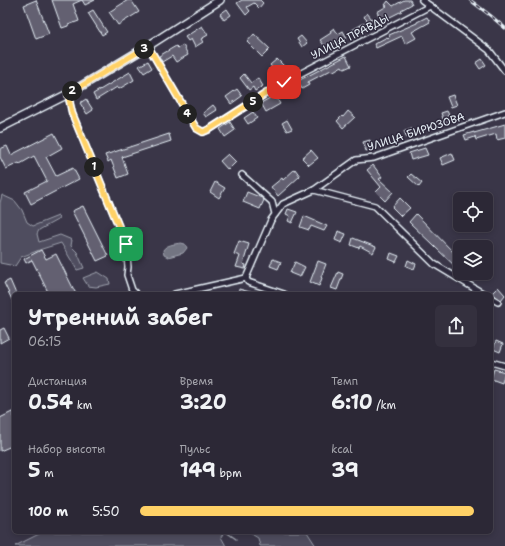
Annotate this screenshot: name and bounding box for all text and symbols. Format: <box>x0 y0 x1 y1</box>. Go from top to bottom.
street label: УЛИЦА ПРАВДЫ <box>308 11 392 63</box>
pin: 3 <box>134 39 154 59</box>
text: 3 <box>140 41 148 56</box>
pin <box>267 65 301 99</box>
icon: check <box>273 71 295 93</box>
pin: 2 <box>62 81 82 101</box>
text: 2 <box>68 83 76 98</box>
pin: 5 <box>243 92 263 112</box>
text: 5 <box>250 94 256 109</box>
pin: 4 <box>177 104 197 124</box>
text: 4 <box>183 106 191 121</box>
street label: УЛИЦА БИРЮЗОВА <box>365 109 467 155</box>
pin: 1 <box>84 157 104 177</box>
text: 1 <box>91 159 97 174</box>
map controls <box>453 192 493 280</box>
button: locate <box>453 192 493 232</box>
pin <box>109 227 143 261</box>
icon: arrive <box>115 233 137 255</box>
button: layers <box>453 240 493 280</box>
text: Утренний забег <box>28 303 212 332</box>
button: share <box>435 305 477 347</box>
text: 06:15 <box>28 333 61 350</box>
text: Дистанция <box>28 374 87 389</box>
text: Время <box>180 374 213 389</box>
text: Темп <box>331 374 358 389</box>
text: 0.54 <box>28 389 73 415</box>
text: 3:20 <box>180 389 227 415</box>
text: 6:10 <box>331 389 373 415</box>
text: km <box>73 398 92 413</box>
text: /km <box>373 398 396 413</box>
text: Набор высоты <box>28 442 105 457</box>
text: Пульс <box>180 442 211 457</box>
text: kcal <box>331 442 353 457</box>
text: 5 <box>28 457 41 483</box>
text: 149 <box>180 457 216 483</box>
text: 39 <box>331 457 359 483</box>
text: m <box>41 466 54 481</box>
text: bpm <box>216 466 242 481</box>
text: 100 m <box>28 503 68 520</box>
text: 5:50 <box>92 503 120 520</box>

